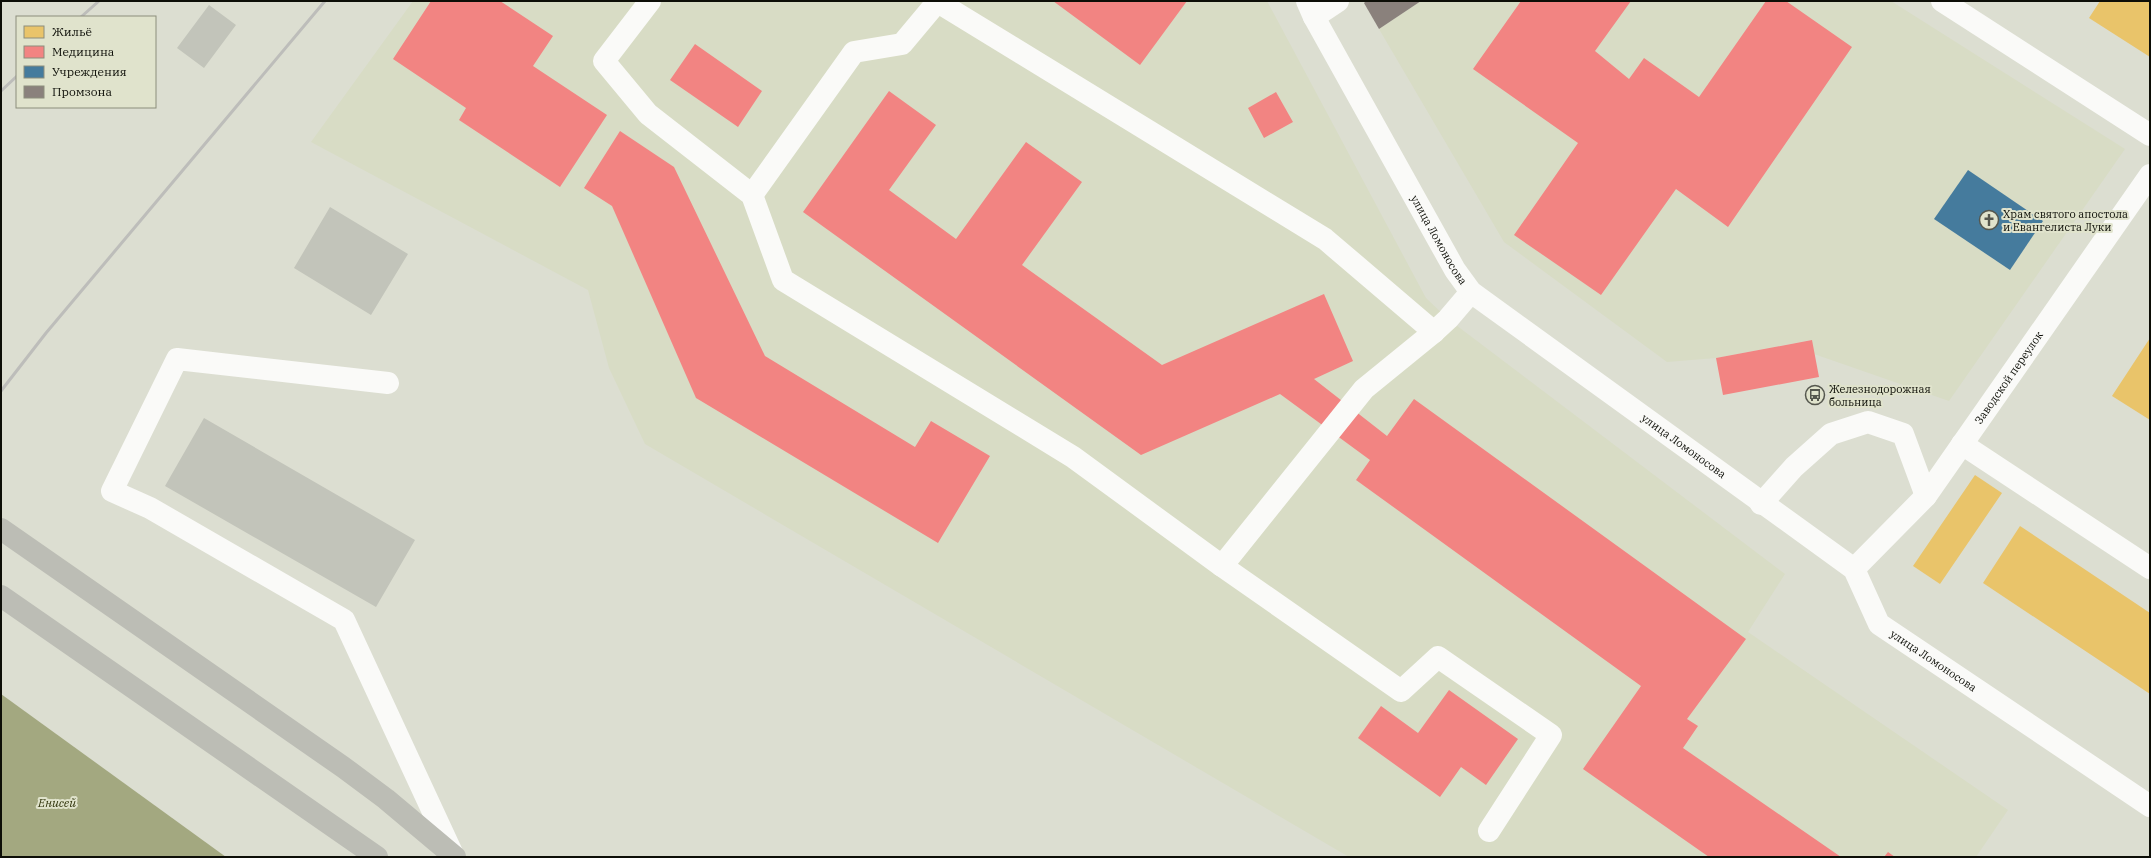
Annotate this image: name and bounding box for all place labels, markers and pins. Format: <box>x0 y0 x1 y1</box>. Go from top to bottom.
place label: Храм святого апостола и Евангелиста Луки <box>2003 207 2128 234</box>
church icon: Храм святого апостола и Евангелиста Луки <box>1978 209 2000 231</box>
place label: Железнодорожная больница <box>1829 382 1931 409</box>
bus stop icon: Железнодорожная больница <box>1804 384 1826 406</box>

